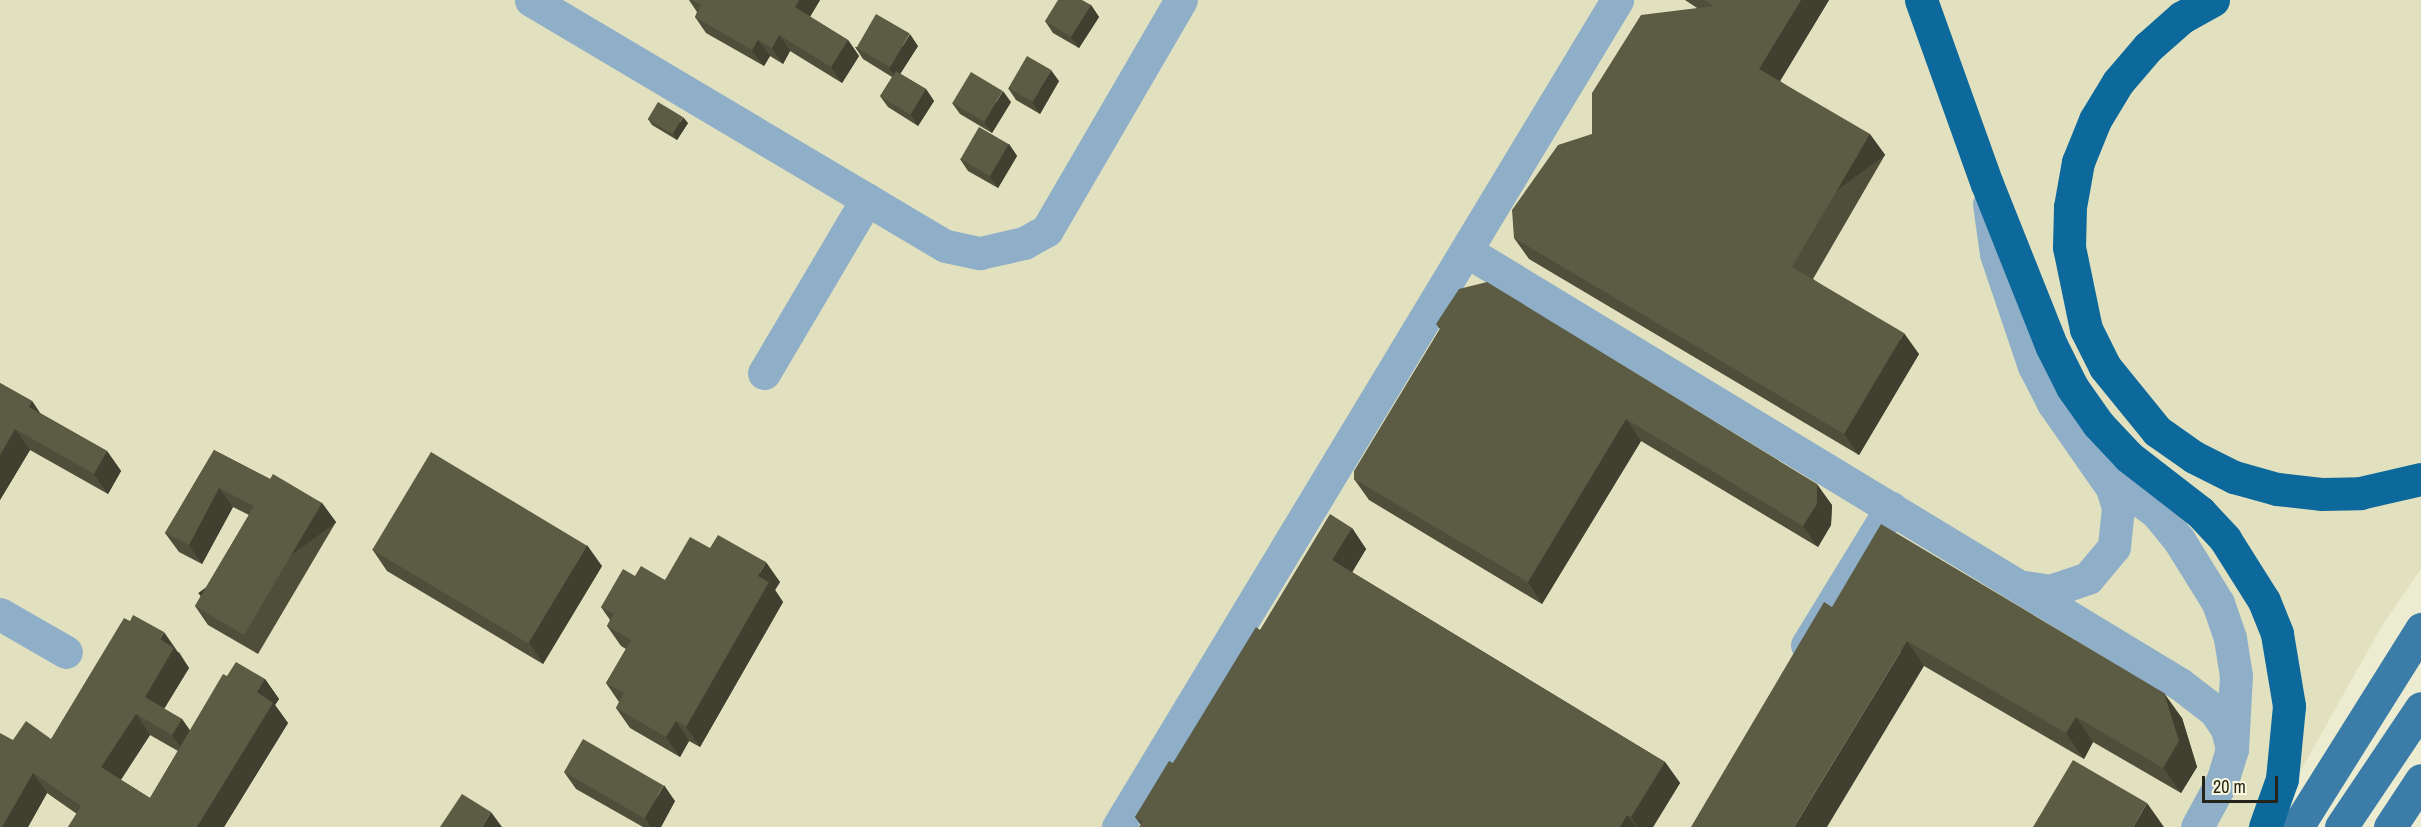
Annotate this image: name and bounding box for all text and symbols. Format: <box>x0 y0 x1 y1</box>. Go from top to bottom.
scale bar <box>2205 764 2282 802</box>
text: 20 m <box>2213 774 2246 799</box>

